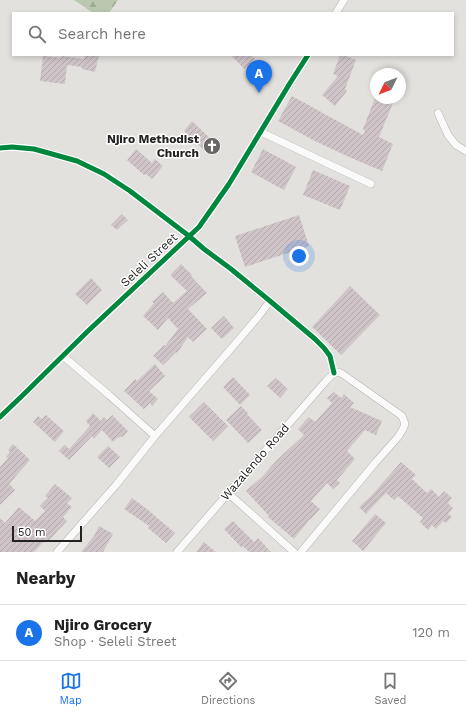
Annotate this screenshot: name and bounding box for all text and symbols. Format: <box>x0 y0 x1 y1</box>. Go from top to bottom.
search box <box>12 12 454 56</box>
icon: search <box>26 23 48 45</box>
text: Search here <box>58 25 146 43</box>
pin: A <box>246 60 272 93</box>
north arrow <box>370 68 406 104</box>
place label: Njiro Methodist Church <box>107 132 200 160</box>
church icon: Njiro Methodist Church <box>202 136 222 156</box>
street label: Seleli Street <box>118 230 180 290</box>
your location <box>289 246 309 266</box>
street label: Wazalendo Road <box>218 421 292 503</box>
scale bar <box>12 524 82 543</box>
text: 50 m <box>18 526 45 539</box>
text: Nearby <box>16 568 75 588</box>
text: Njiro Grocery <box>54 616 152 634</box>
text: A <box>25 625 33 640</box>
text: 120 m <box>412 625 450 640</box>
text: Shop · Seleli Street <box>54 634 176 649</box>
tab: Map <box>60 670 82 707</box>
tab: Directions <box>201 670 255 707</box>
tab: Saved <box>374 670 406 707</box>

